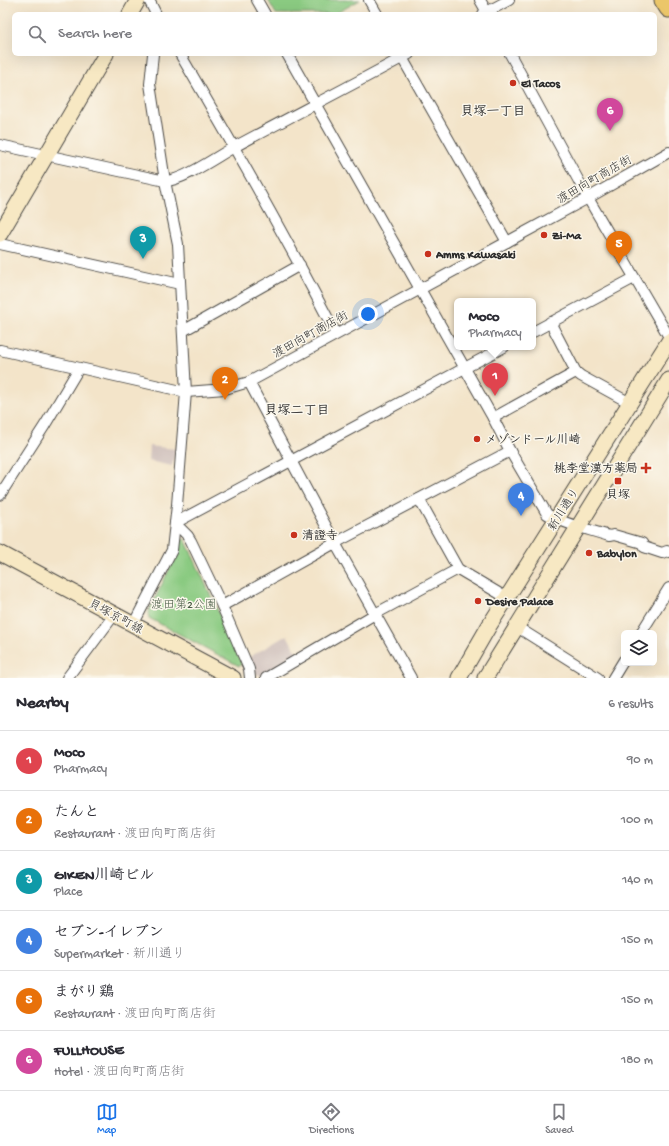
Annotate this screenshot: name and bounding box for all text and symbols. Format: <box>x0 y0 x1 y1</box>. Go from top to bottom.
search box <box>12 12 657 56</box>
icon: search <box>26 23 48 45</box>
text: Search here <box>58 25 132 43</box>
marker: El Tacos <box>508 78 518 88</box>
place label: El Tacos <box>520 78 561 92</box>
pin: 6 <box>597 98 623 131</box>
district label: 貝塚一丁目 <box>460 104 526 120</box>
street label: 渡田向町商店街 <box>555 153 635 208</box>
pin: 3 <box>130 226 156 259</box>
marker: Zi-Ma <box>539 230 549 240</box>
place label: Zi-Ma <box>552 230 582 244</box>
pin: 5 <box>606 231 632 264</box>
marker: Amms Kawasaki <box>423 249 433 259</box>
place label: Amms Kawasaki <box>435 249 516 263</box>
popup <box>454 298 536 350</box>
your location <box>358 304 378 324</box>
street label: 渡田向町商店街 <box>270 308 351 362</box>
text: Moco <box>468 308 499 326</box>
text: Pharmacy <box>468 326 522 341</box>
pin: 1 <box>482 363 508 396</box>
pin: 2 <box>212 367 238 400</box>
district label: 貝塚二丁目 <box>264 403 330 419</box>
place label: メゾンドール川崎 <box>485 433 581 448</box>
marker: メゾンドール川崎 <box>472 434 482 444</box>
place label: 桃李堂漢方薬局 <box>554 462 638 477</box>
marker: 桃李堂漢方薬局 <box>641 463 651 473</box>
marker: 貝塚 <box>613 476 623 486</box>
pin: 4 <box>508 483 534 516</box>
street label: 新川通り <box>545 485 583 534</box>
place label: 貝塚 <box>606 488 630 503</box>
place label: 清證寺 <box>302 529 338 544</box>
marker: 清證寺 <box>289 530 299 540</box>
marker: Babylon <box>584 548 594 558</box>
place label: Babylon <box>596 548 637 562</box>
marker: Desire Palace <box>473 596 483 606</box>
place label: Desire Palace <box>485 596 554 610</box>
street label: 貝塚京町線 <box>85 597 145 638</box>
park label: 渡田第2公園 <box>151 598 217 613</box>
map controls <box>621 630 657 666</box>
button: layers <box>621 630 657 666</box>
text: Nearby <box>16 694 69 714</box>
text: 6 results <box>608 697 653 712</box>
text: Moco <box>54 744 85 762</box>
text: 1 <box>26 753 32 768</box>
text: 90 m <box>627 753 653 768</box>
text: Pharmacy <box>54 762 107 777</box>
text: たんと <box>54 804 99 822</box>
text: 2 <box>26 813 32 828</box>
text: 100 m <box>621 813 653 828</box>
text: Restaurant · 渡田向町商店街 <box>54 827 215 842</box>
text: GIKEN川崎ビル <box>54 867 154 885</box>
text: 3 <box>26 873 32 888</box>
text: 140 m <box>622 873 653 888</box>
text: Place <box>54 885 82 900</box>
text: セブン-イレブン <box>54 924 164 942</box>
text: 4 <box>26 933 32 948</box>
text: 150 m <box>621 933 653 948</box>
text: Supermarket · 新川通り <box>54 947 185 962</box>
text: まがり鶏 <box>54 984 114 1002</box>
text: 5 <box>26 993 32 1008</box>
text: 150 m <box>621 993 653 1008</box>
text: Restaurant · 渡田向町商店街 <box>54 1007 215 1022</box>
text: FULLHOUSE <box>54 1042 124 1060</box>
text: 6 <box>26 1053 32 1068</box>
text: 180 m <box>621 1053 653 1068</box>
text: Hotel · 渡田向町商店街 <box>54 1065 184 1080</box>
tab: Map <box>96 1101 118 1137</box>
tab: Directions <box>309 1101 354 1137</box>
tab: Saved <box>545 1101 573 1137</box>

